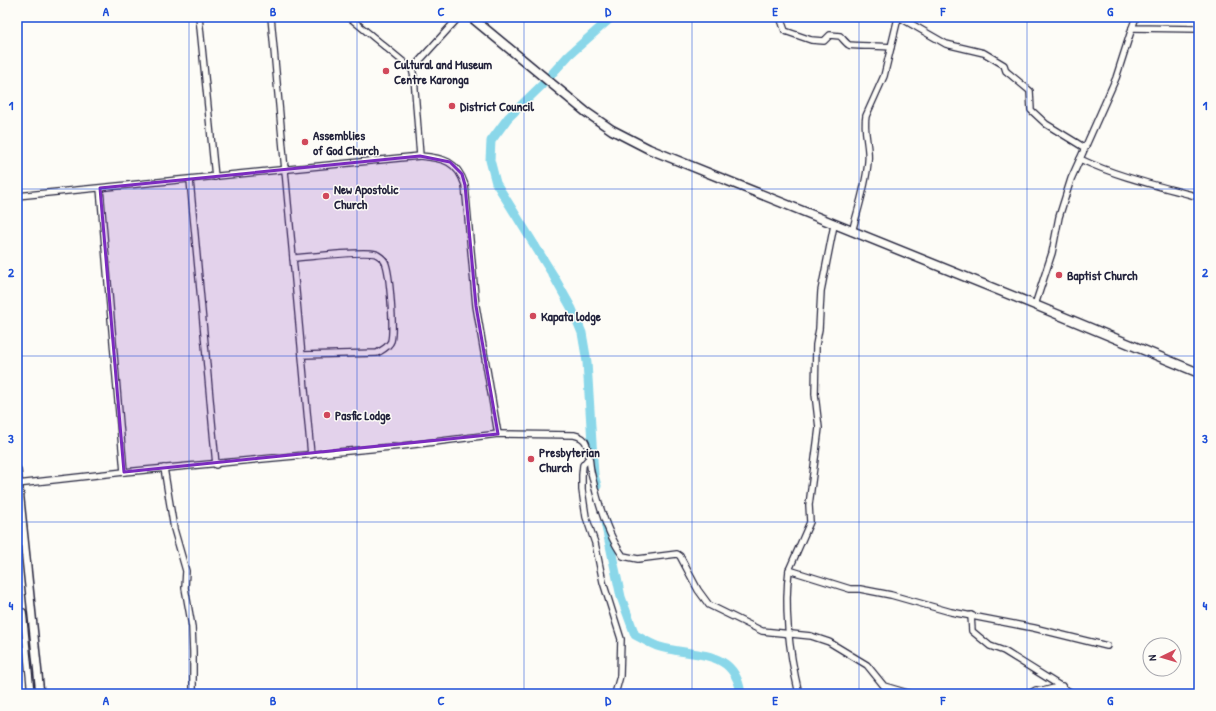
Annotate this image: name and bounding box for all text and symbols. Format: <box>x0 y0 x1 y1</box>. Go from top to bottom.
text: A <box>103 2 110 20</box>
text: B <box>270 2 277 20</box>
text: C <box>437 2 445 20</box>
text: D <box>605 2 612 20</box>
text: E <box>772 2 778 20</box>
text: F <box>940 2 947 20</box>
text: G <box>1107 2 1114 20</box>
place label: Cultural and Museum Centre Karonga <box>394 55 492 89</box>
marker: Cultural and Museum Centre Karonga <box>381 66 391 76</box>
text: 1 <box>9 96 14 114</box>
text: 1 <box>1203 96 1208 114</box>
place label: District Council <box>460 97 534 115</box>
marker: District Council <box>447 101 457 111</box>
place label: Assemblies of God Church <box>313 126 379 159</box>
marker: Assemblies of God Church <box>300 137 310 147</box>
place label: New Apostolic Church <box>334 180 399 213</box>
marker: New Apostolic Church <box>321 191 331 201</box>
text: 2 <box>8 263 15 281</box>
text: 2 <box>1202 263 1209 281</box>
place label: Baptist Church <box>1067 266 1138 285</box>
marker: Baptist Church <box>1054 270 1064 280</box>
place label: Kapata lodge <box>541 307 602 326</box>
marker: Kapata lodge <box>528 311 538 321</box>
place label: Pasfic Lodge <box>335 406 392 425</box>
marker: Pasfic Lodge <box>322 410 332 420</box>
text: 3 <box>8 429 14 447</box>
text: 3 <box>1202 429 1208 447</box>
place label: Presbyterian Church <box>539 443 600 476</box>
marker: Presbyterian Church <box>526 454 536 464</box>
text: 4 <box>9 596 14 614</box>
text: 4 <box>1203 596 1208 614</box>
north arrow <box>1142 637 1182 677</box>
text: N <box>1145 654 1159 661</box>
text: A <box>103 691 110 709</box>
text: B <box>270 691 277 709</box>
text: C <box>437 691 445 709</box>
text: D <box>605 691 612 709</box>
text: E <box>772 691 778 709</box>
text: F <box>940 691 947 709</box>
text: G <box>1107 691 1114 709</box>

